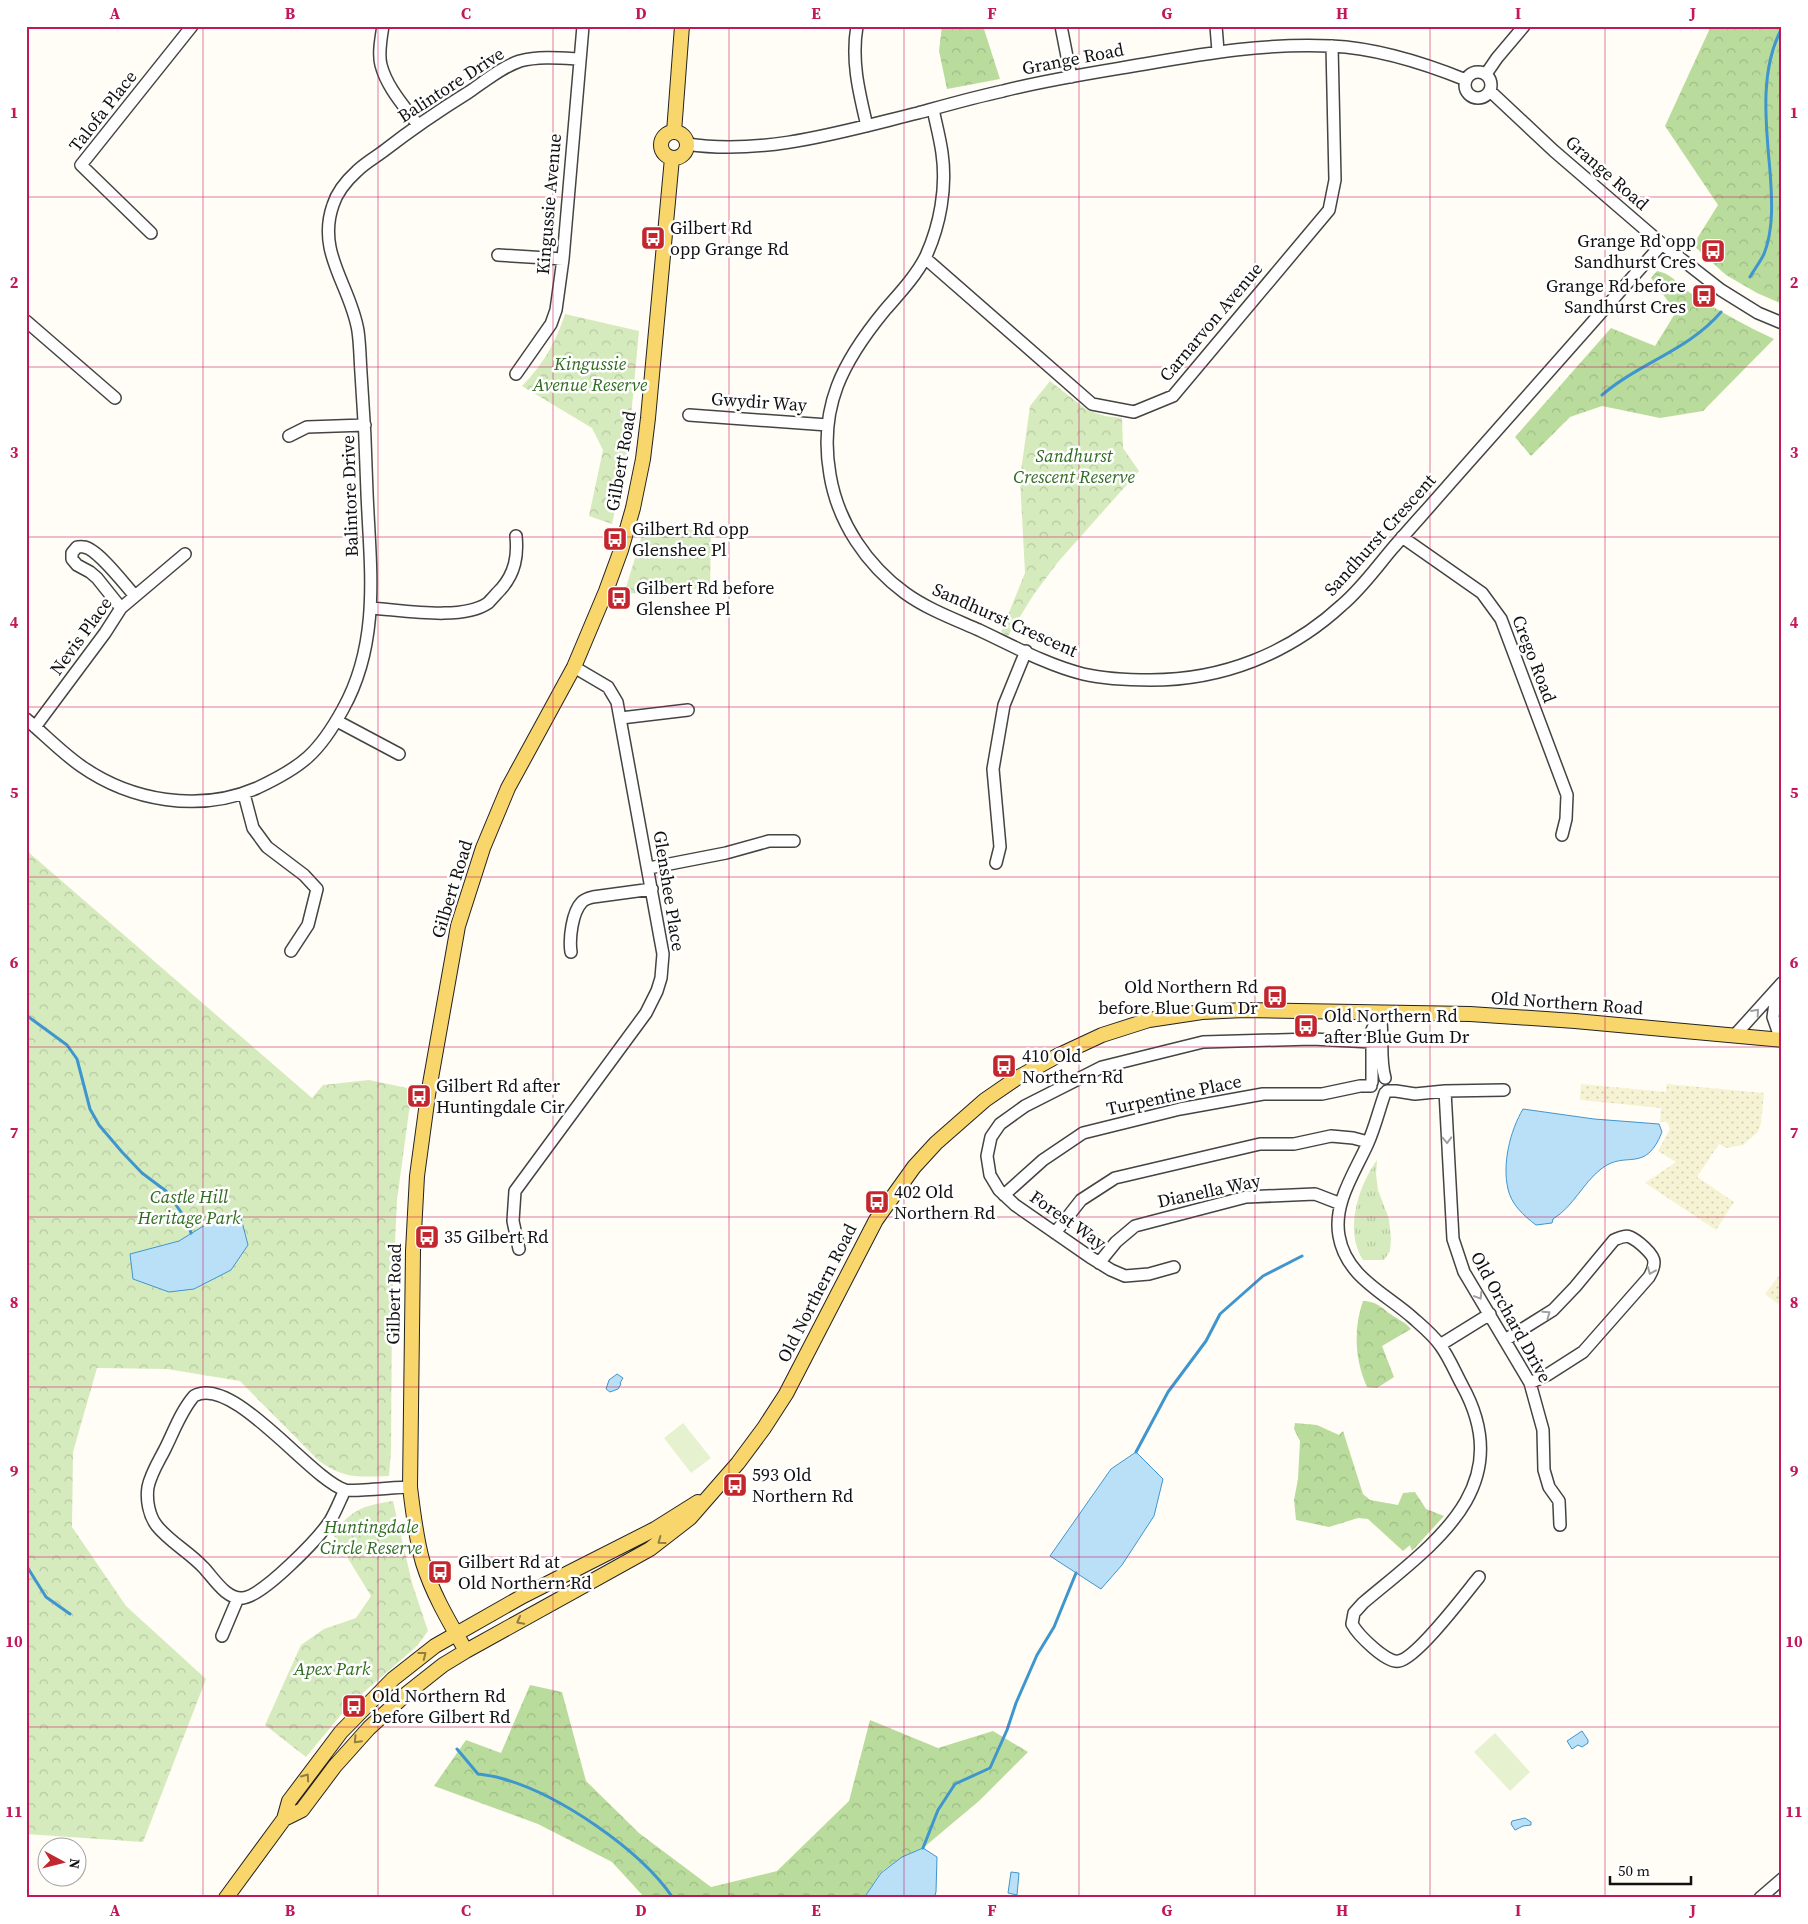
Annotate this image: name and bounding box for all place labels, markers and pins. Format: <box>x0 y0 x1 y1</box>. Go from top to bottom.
place label: Gilbert Rd opp Grange Rd <box>670 215 789 261</box>
bus stop icon: Gilbert Rd opp Grange Rd <box>640 225 666 251</box>
place label: Grange Rd opp Sandhurst Cres <box>1574 228 1696 274</box>
bus stop icon: Grange Rd opp Sandhurst Cres <box>1700 238 1726 264</box>
place label: Grange Rd before Sandhurst Cres <box>1546 273 1686 319</box>
bus stop icon: Grange Rd before Sandhurst Cres <box>1691 283 1717 309</box>
place label: Gilbert Rd opp Glenshee Pl <box>632 516 749 562</box>
bus stop icon: Gilbert Rd opp Glenshee Pl <box>602 526 628 552</box>
place label: Gilbert Rd before Glenshee Pl <box>636 575 775 621</box>
bus stop icon: Gilbert Rd before Glenshee Pl <box>606 585 632 611</box>
place label: Old Northern Rd before Blue Gum Dr <box>1098 974 1258 1020</box>
bus stop icon: Old Northern Rd before Blue Gum Dr <box>1262 984 1288 1010</box>
place label: Old Northern Rd after Blue Gum Dr <box>1324 1003 1470 1049</box>
bus stop icon: Old Northern Rd after Blue Gum Dr <box>1293 1013 1319 1039</box>
place label: 410 Old Northern Rd <box>1022 1043 1123 1089</box>
bus stop icon: 410 Old Northern Rd <box>991 1053 1017 1079</box>
place label: Gilbert Rd after Huntingdale Cir <box>436 1073 565 1119</box>
bus stop icon: Gilbert Rd after Huntingdale Cir <box>406 1083 432 1109</box>
place label: 402 Old Northern Rd <box>894 1179 995 1225</box>
bus stop icon: 402 Old Northern Rd <box>864 1189 890 1215</box>
bus stop icon: 35 Gilbert Rd <box>414 1224 440 1250</box>
place label: 35 Gilbert Rd <box>444 1224 549 1249</box>
place label: 593 Old Northern Rd <box>752 1462 853 1508</box>
bus stop icon: 593 Old Northern Rd <box>722 1472 748 1498</box>
place label: Gilbert Rd at Old Northern Rd <box>458 1549 592 1595</box>
bus stop icon: Gilbert Rd at Old Northern Rd <box>427 1559 453 1585</box>
place label: Old Northern Rd before Gilbert Rd <box>372 1683 511 1729</box>
bus stop icon: Old Northern Rd before Gilbert Rd <box>341 1693 367 1719</box>

